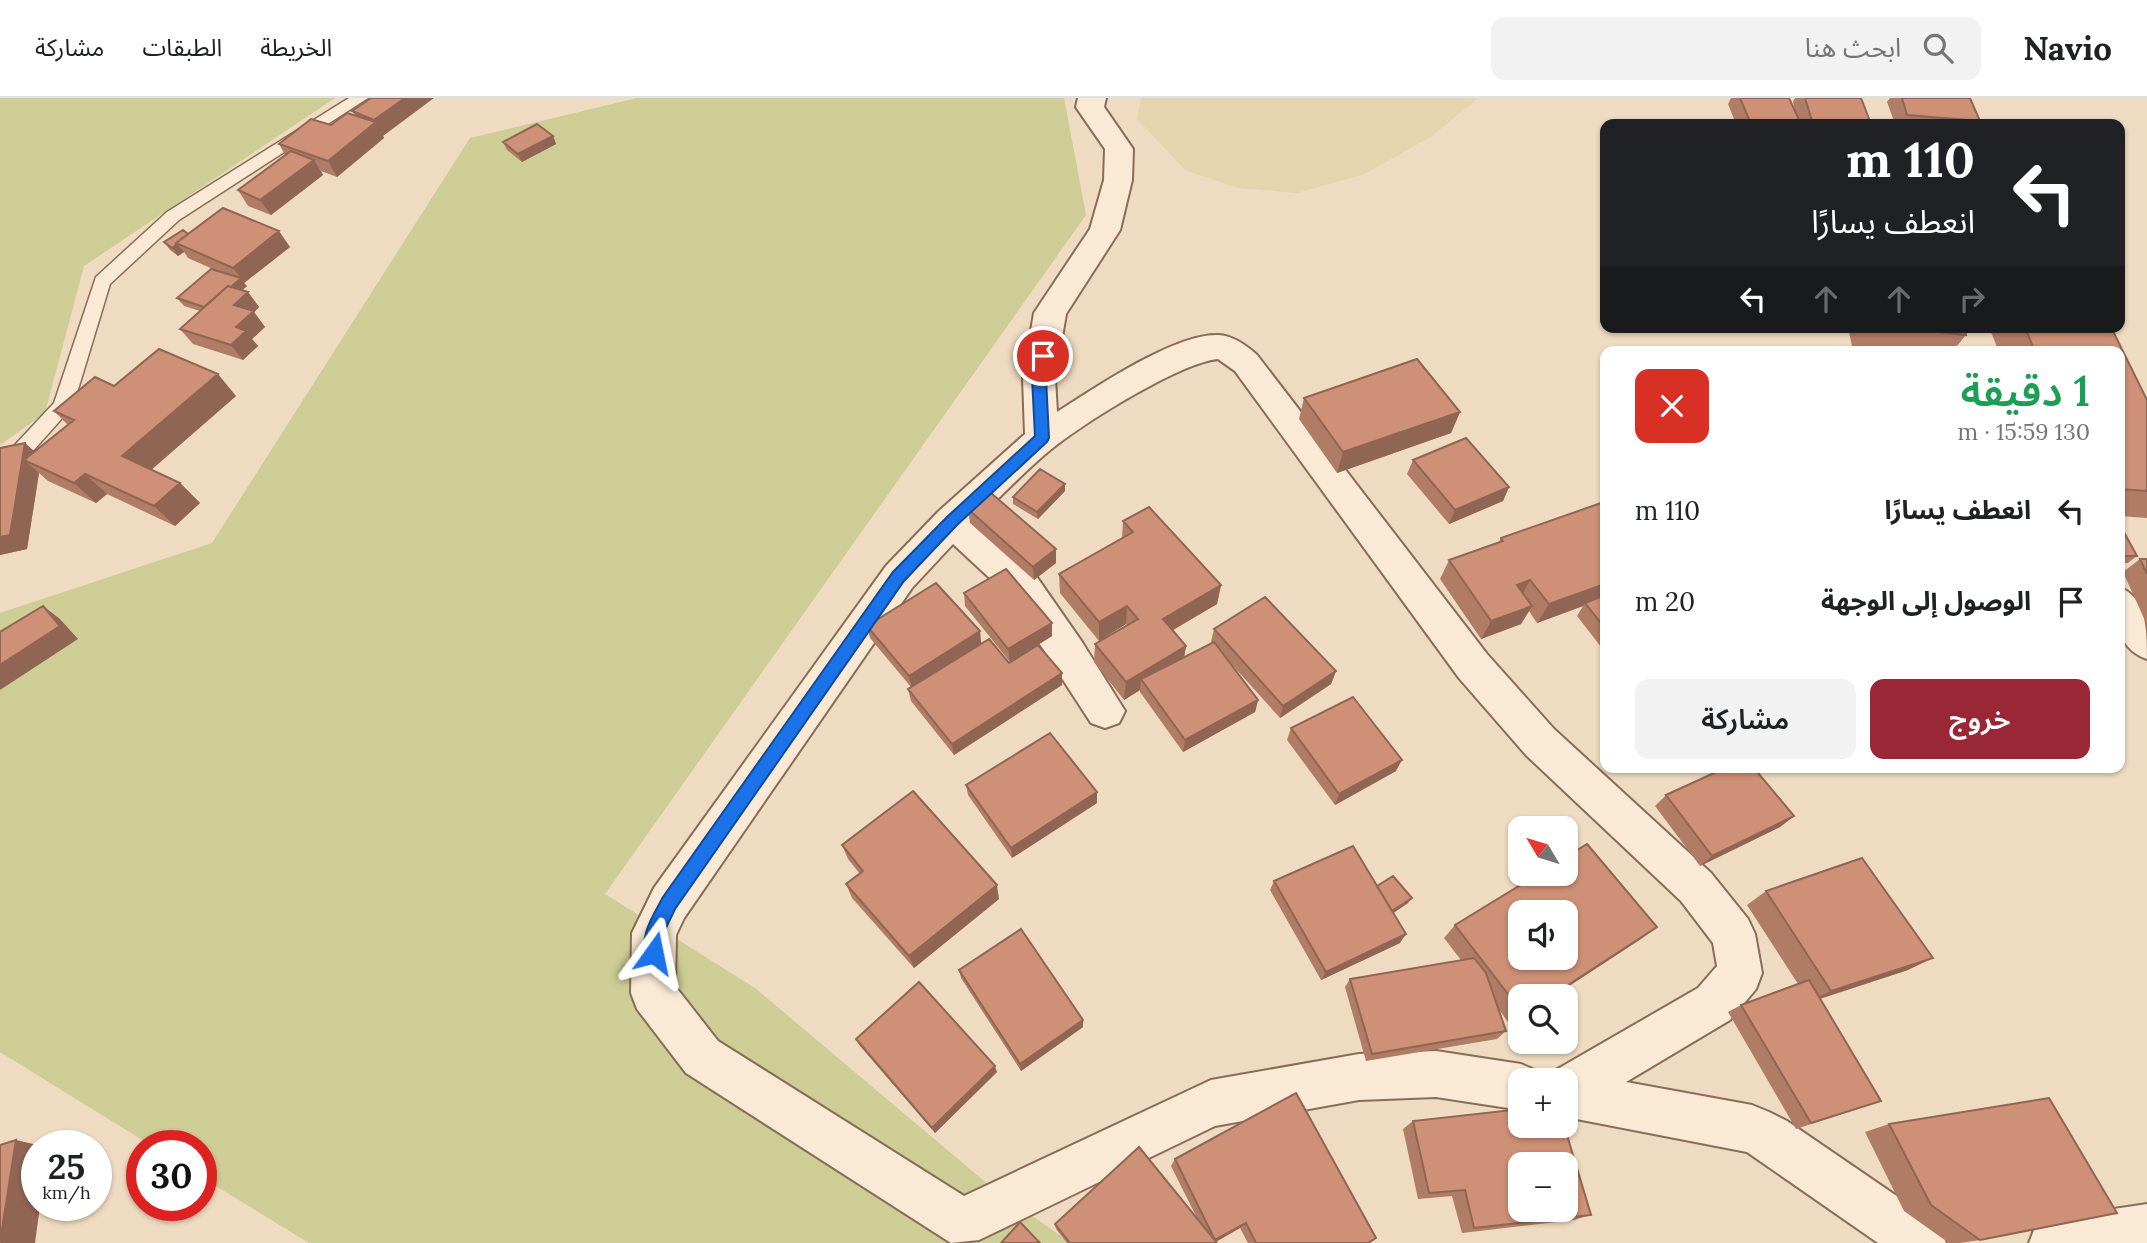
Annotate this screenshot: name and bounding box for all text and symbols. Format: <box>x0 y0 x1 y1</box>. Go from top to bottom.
search box <box>1491 17 1981 80</box>
text: Navio <box>2023 27 2112 69</box>
icon: search <box>1919 29 1957 67</box>
text: ابحث هنا <box>1805 31 1901 64</box>
text: مشاركة <box>35 32 104 63</box>
text: الطبقات <box>142 32 222 63</box>
text: الخريطة <box>260 32 332 63</box>
text: 110 m <box>1846 128 1975 190</box>
icon: left <box>1999 147 2090 238</box>
text: انعطف يسارًا <box>1811 201 1975 242</box>
icon: left <box>1734 280 1772 318</box>
icon: ahead <box>1807 280 1845 318</box>
icon: ahead <box>1880 280 1918 318</box>
icon: right <box>1953 280 1991 318</box>
pin <box>1013 326 1073 386</box>
icon: arrive <box>1024 337 1062 375</box>
text: 1 دقيقة <box>1961 364 2090 418</box>
button: close <box>1635 369 1709 443</box>
text: 130 m · 15:59 <box>1958 417 2090 446</box>
icon: left <box>2052 492 2090 530</box>
text: انعطف يسارًا <box>1884 493 2031 526</box>
text: 110 m <box>1635 494 1700 527</box>
icon: arrive <box>2052 583 2090 621</box>
text: الوصول إلى الوجهة <box>1821 584 2031 617</box>
text: 20 m <box>1635 585 1695 618</box>
button: مشاركة <box>1635 679 1856 759</box>
button: خروج <box>1870 679 2090 759</box>
north arrow <box>1508 816 1578 886</box>
map controls <box>1508 816 1578 1222</box>
button: sound <box>1508 900 1578 970</box>
position arrow <box>617 916 691 990</box>
button: search <box>1508 984 1578 1054</box>
button: + <box>1508 1068 1578 1138</box>
speed limit sign: 30 <box>126 1130 217 1221</box>
text: 25 <box>48 1144 85 1189</box>
button: − <box>1508 1152 1578 1222</box>
text: km/h <box>42 1181 91 1204</box>

